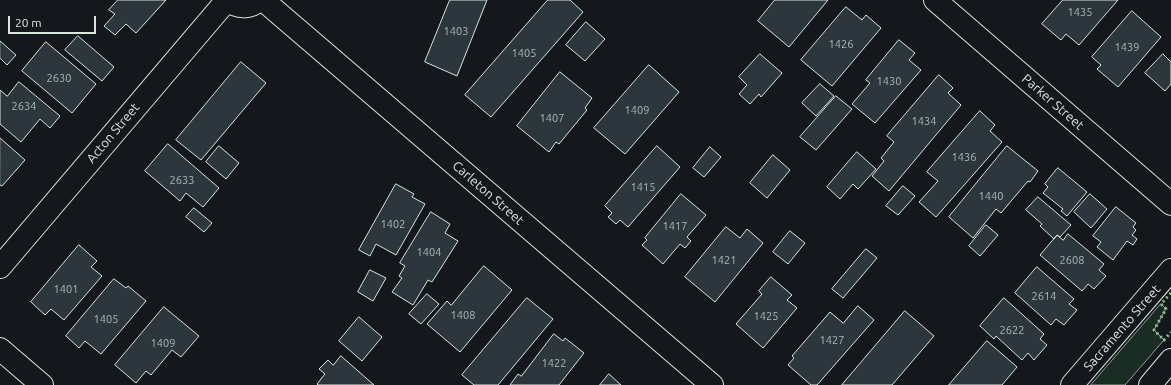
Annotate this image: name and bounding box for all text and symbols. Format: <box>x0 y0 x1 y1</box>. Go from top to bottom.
house number: 1435 <box>1068 5 1092 19</box>
scale bar <box>10 8 98 34</box>
text: 20 m <box>15 16 42 29</box>
house number: 1403 <box>444 24 468 38</box>
house number: 1426 <box>829 37 853 51</box>
house number: 1439 <box>1115 40 1139 54</box>
house number: 1405 <box>512 46 536 60</box>
house number: 2630 <box>47 71 71 85</box>
street label: Parker Street <box>1019 71 1087 133</box>
house number: 1430 <box>877 74 901 88</box>
house number: 2634 <box>12 99 36 113</box>
street label: Acton Street <box>83 100 143 166</box>
house number: 1409 <box>625 103 649 117</box>
house number: 1407 <box>540 111 564 125</box>
house number: 1434 <box>912 114 936 128</box>
house number: 1436 <box>952 150 976 164</box>
street label: Carleton Street <box>449 158 527 228</box>
house number: 2633 <box>170 173 194 187</box>
house number: 1415 <box>631 180 655 194</box>
house number: 1440 <box>979 189 1003 203</box>
house number: 1402 <box>381 217 405 231</box>
house number: 1417 <box>663 219 687 233</box>
house number: 1404 <box>417 245 441 259</box>
house number: 1421 <box>712 253 736 267</box>
house number: 2608 <box>1060 253 1084 267</box>
house number: 1401 <box>54 282 78 296</box>
street label: Sacramento Street <box>1080 282 1164 374</box>
house number: 2614 <box>1032 289 1056 303</box>
house number: 1408 <box>451 308 475 322</box>
house number: 1425 <box>754 309 778 323</box>
house number: 1405 <box>94 312 118 326</box>
house number: 2622 <box>1000 323 1024 337</box>
house number: 1427 <box>820 333 844 347</box>
house number: 1409 <box>151 336 175 350</box>
house number: 1422 <box>542 356 566 370</box>

